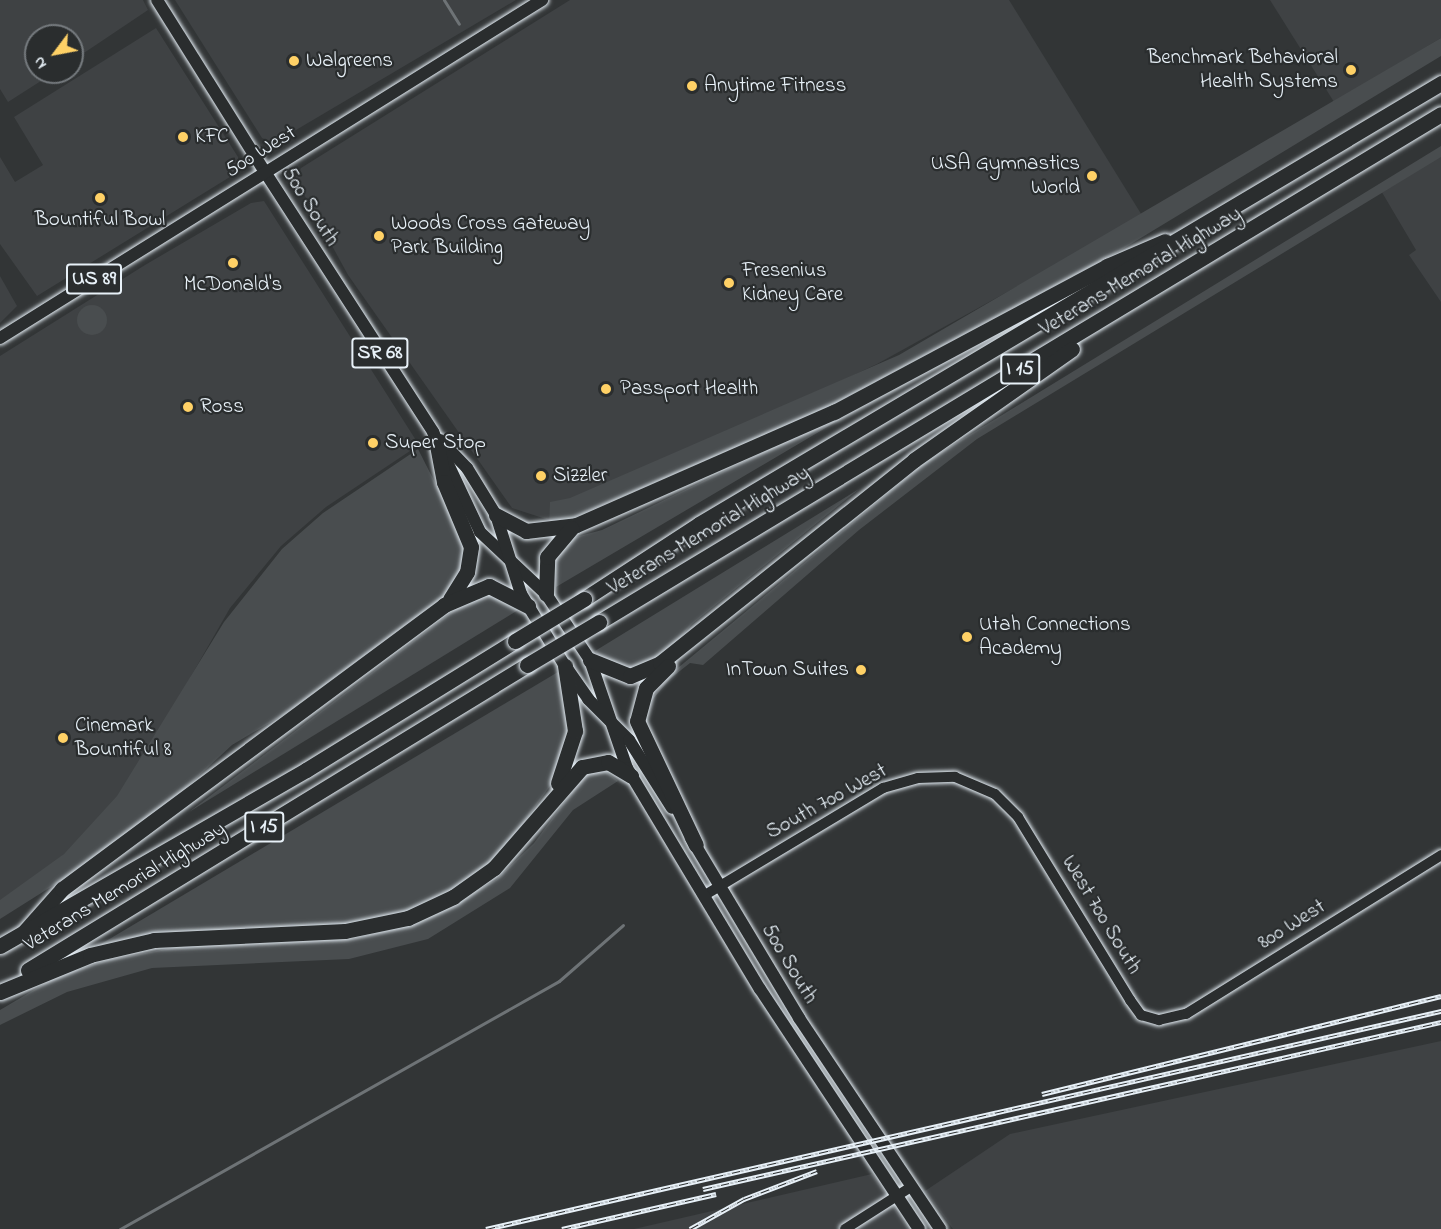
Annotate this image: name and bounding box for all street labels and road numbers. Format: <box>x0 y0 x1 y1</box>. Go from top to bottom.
street label: 500 West <box>221 120 301 184</box>
street label: 500 South <box>276 163 344 251</box>
street label: Veterans Memorial Highway <box>1035 202 1247 342</box>
road number: US 89 <box>66 262 122 296</box>
road number: SR 68 <box>350 336 410 370</box>
road number: I 15 <box>999 352 1041 386</box>
street label: Veterans Memorial Highway <box>603 461 815 601</box>
street label: South 700 West <box>762 758 892 846</box>
road number: I 15 <box>243 810 285 844</box>
street label: Veterans Memorial Highway <box>19 817 231 957</box>
street label: West 700 South <box>1056 851 1146 979</box>
street label: 800 West <box>1254 895 1330 955</box>
street label: 500 South <box>755 919 823 1009</box>

